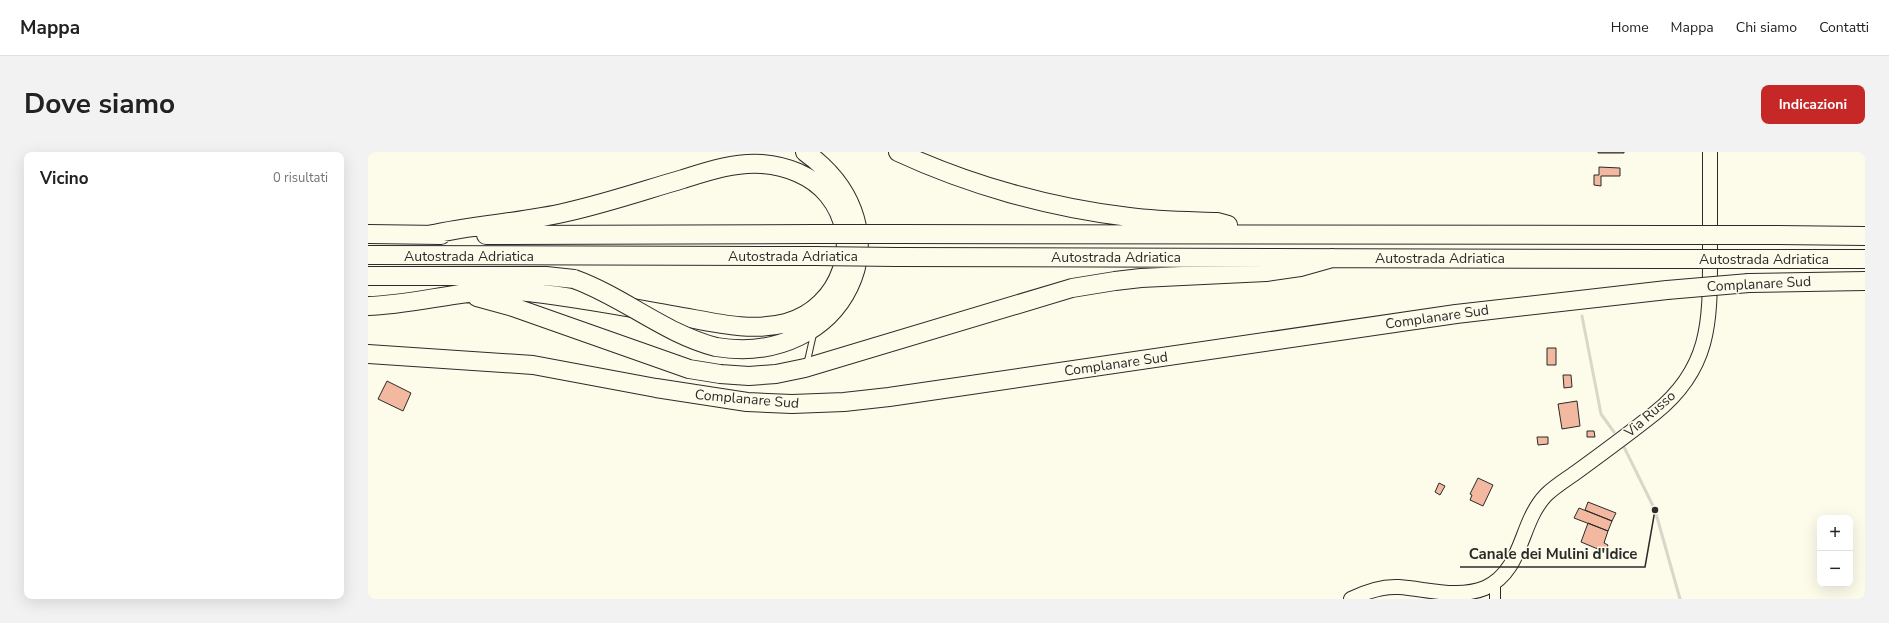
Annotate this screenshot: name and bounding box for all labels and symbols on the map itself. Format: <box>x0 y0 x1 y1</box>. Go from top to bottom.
street label: Autostrada Adriatica <box>404 247 534 266</box>
street label: Autostrada Adriatica <box>728 247 858 266</box>
street label: Autostrada Adriatica <box>1051 248 1181 267</box>
street label: Autostrada Adriatica <box>1375 249 1505 268</box>
street label: Autostrada Adriatica <box>1699 250 1829 269</box>
street label: Complanare Sud <box>1706 272 1812 296</box>
street label: Complanare Sud <box>1384 300 1490 334</box>
street label: Complanare Sud <box>1063 347 1169 381</box>
street label: Complanare Sud <box>694 385 800 413</box>
street label: Via Russo <box>1619 386 1680 442</box>
callout: Canale dei Mulini d'Idice <box>1460 540 1645 567</box>
text: Canale dei Mulini d'Idice <box>1469 544 1637 564</box>

